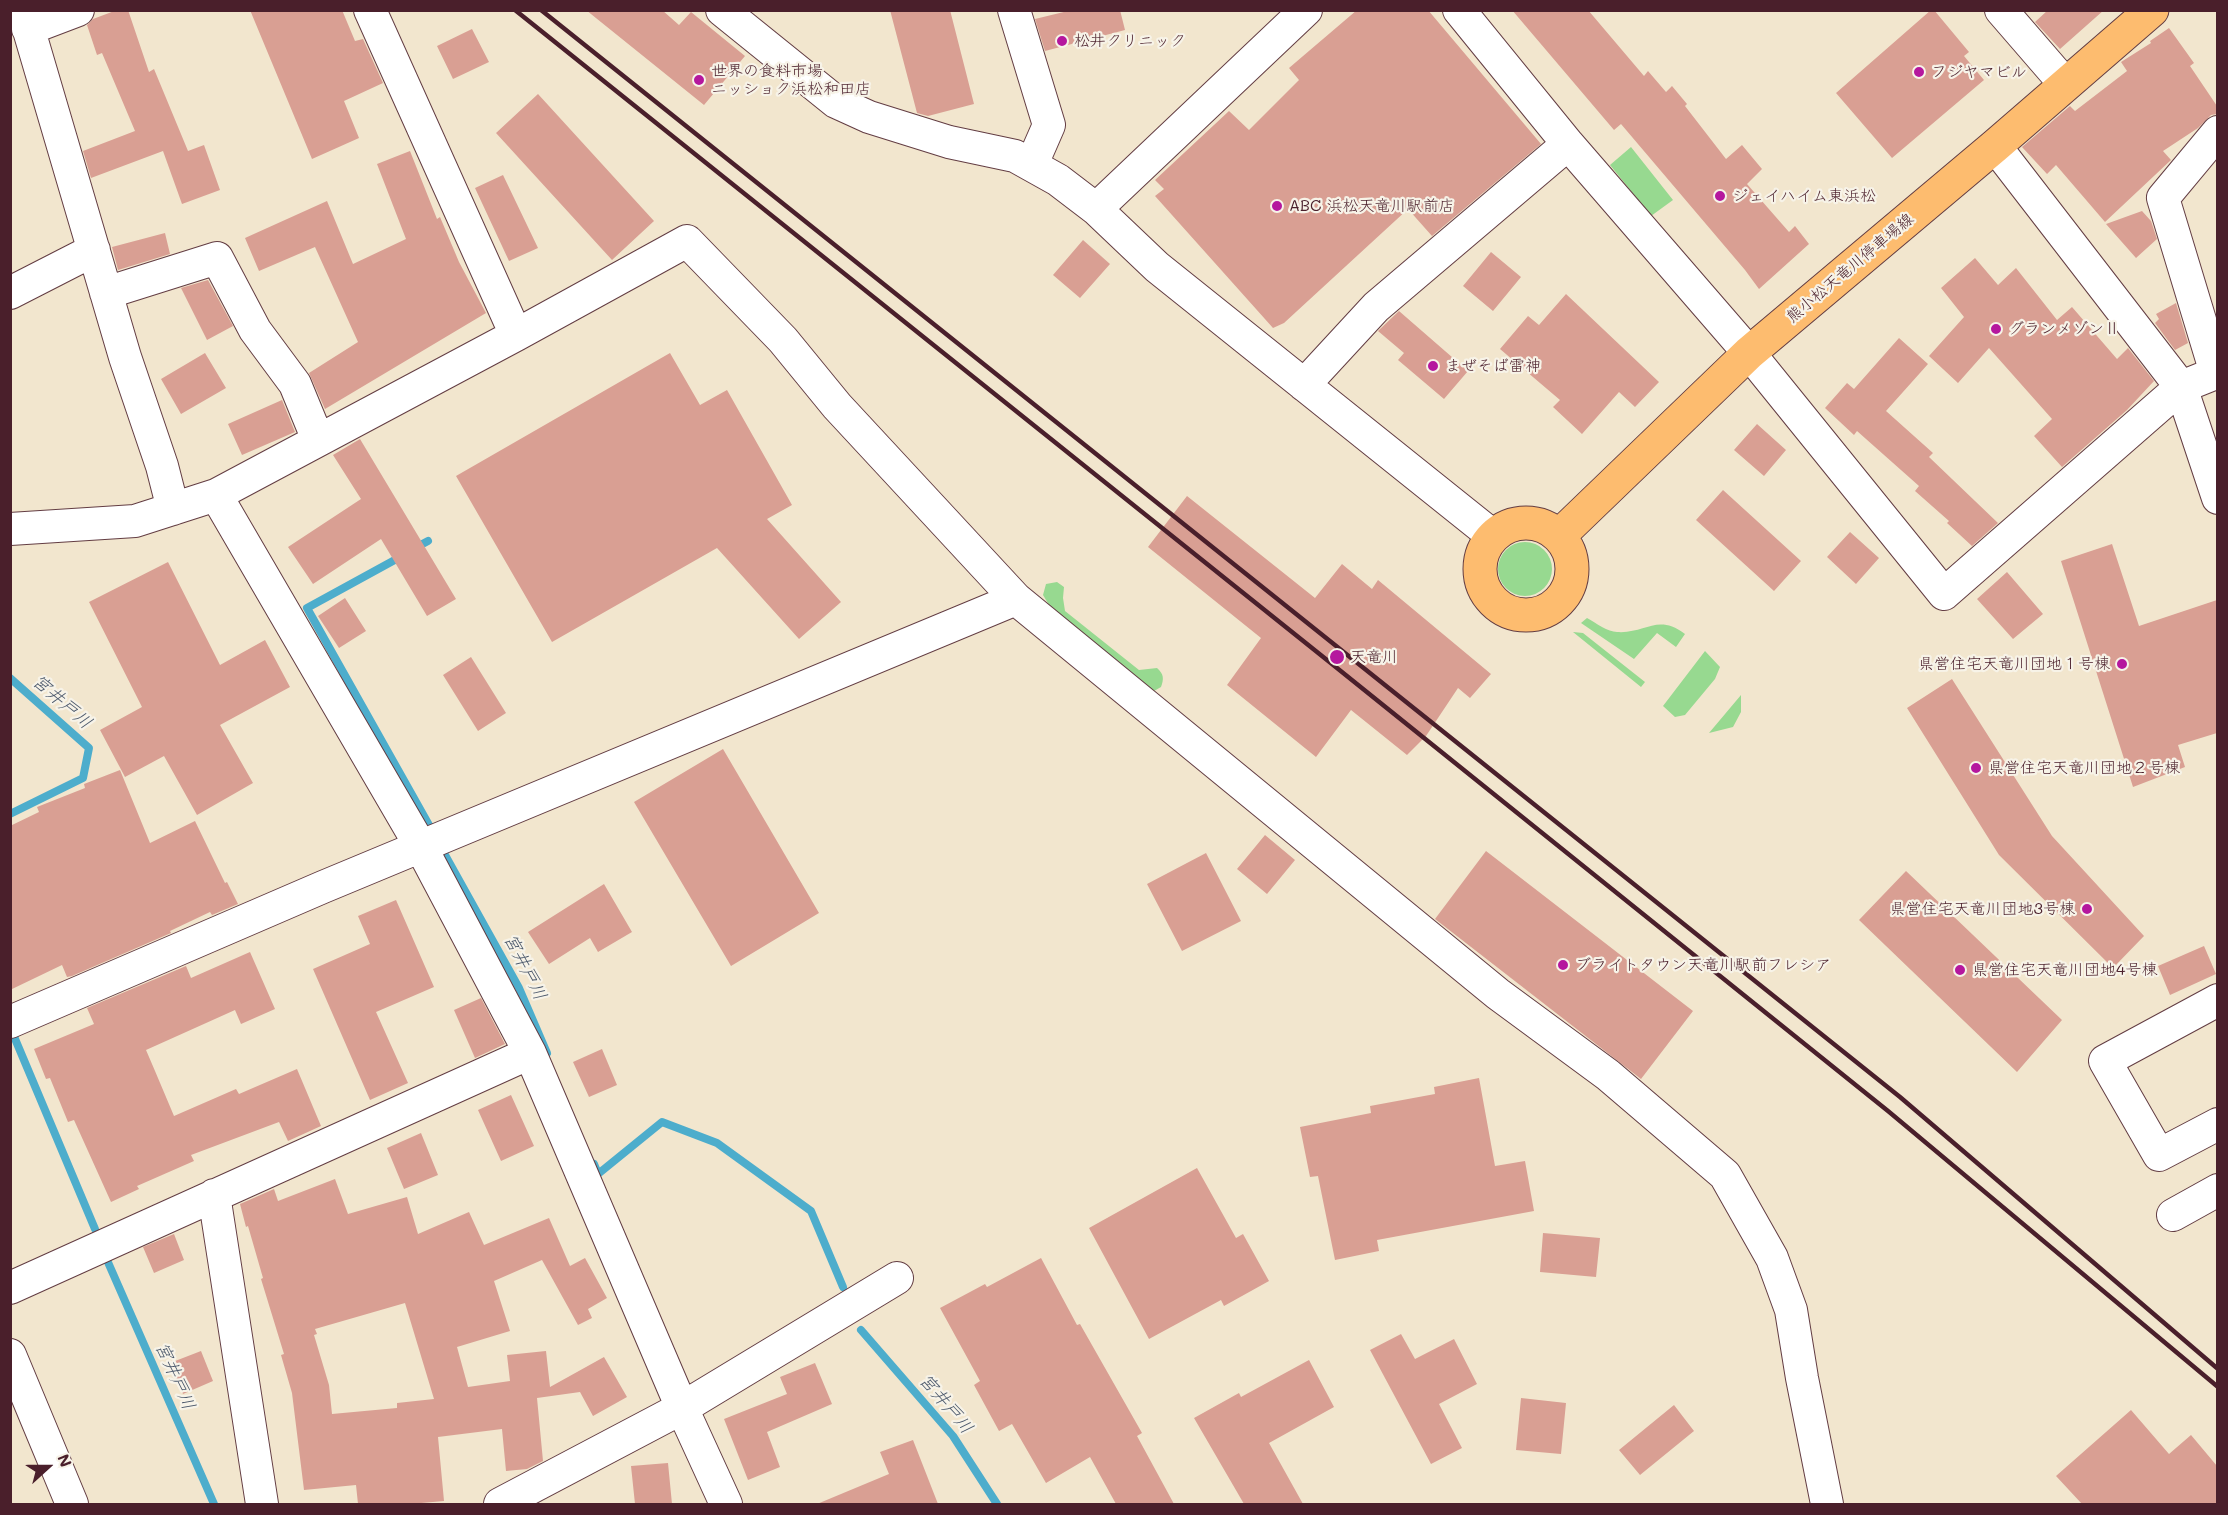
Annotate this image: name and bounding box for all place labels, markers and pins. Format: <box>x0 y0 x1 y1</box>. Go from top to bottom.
place label: 松井クリニック <box>1074 31 1186 51</box>
marker: 松井クリニック <box>1055 34 1069 48</box>
place label: 世界の食料市場 ニッショク浜松和田店 <box>711 61 871 99</box>
place label: フジヤマビル <box>1931 62 2027 82</box>
marker: フジヤマビル <box>1912 65 1926 79</box>
marker: 世界の食料市場 ニッショク浜松和田店 <box>692 73 706 87</box>
place label: ジェイハイム東浜松 <box>1732 186 1876 206</box>
marker: ジェイハイム東浜松 <box>1713 189 1727 203</box>
place label: ABC 浜松天竜川駅前店 <box>1289 196 1455 216</box>
marker: ABC 浜松天竜川駅前店 <box>1270 199 1284 213</box>
place label: グランメゾンⅡ <box>2008 319 2120 339</box>
marker: グランメゾンⅡ <box>1989 322 2003 336</box>
place label: まぜそば雷神 <box>1445 356 1541 376</box>
marker: まぜそば雷神 <box>1426 359 1440 373</box>
place label: 天竜川 <box>1350 647 1398 667</box>
marker: 天竜川 <box>1328 648 1346 666</box>
place label: 県営住宅天竜川団地１号棟 <box>1918 654 2110 674</box>
marker: 県営住宅天竜川団地１号棟 <box>2115 657 2129 671</box>
place label: 県営住宅天竜川団地２号棟 <box>1988 758 2180 778</box>
marker: 県営住宅天竜川団地２号棟 <box>1969 761 1983 775</box>
place label: 県営住宅天竜川団地3号棟 <box>1890 899 2075 919</box>
marker: 県営住宅天竜川団地3号棟 <box>2080 902 2094 916</box>
place label: ブライトタウン天竜川駅前フレシア <box>1575 955 1831 975</box>
marker: ブライトタウン天竜川駅前フレシア <box>1556 958 1570 972</box>
place label: 県営住宅天竜川団地4号棟 <box>1972 960 2157 980</box>
marker: 県営住宅天竜川団地4号棟 <box>1953 963 1967 977</box>

